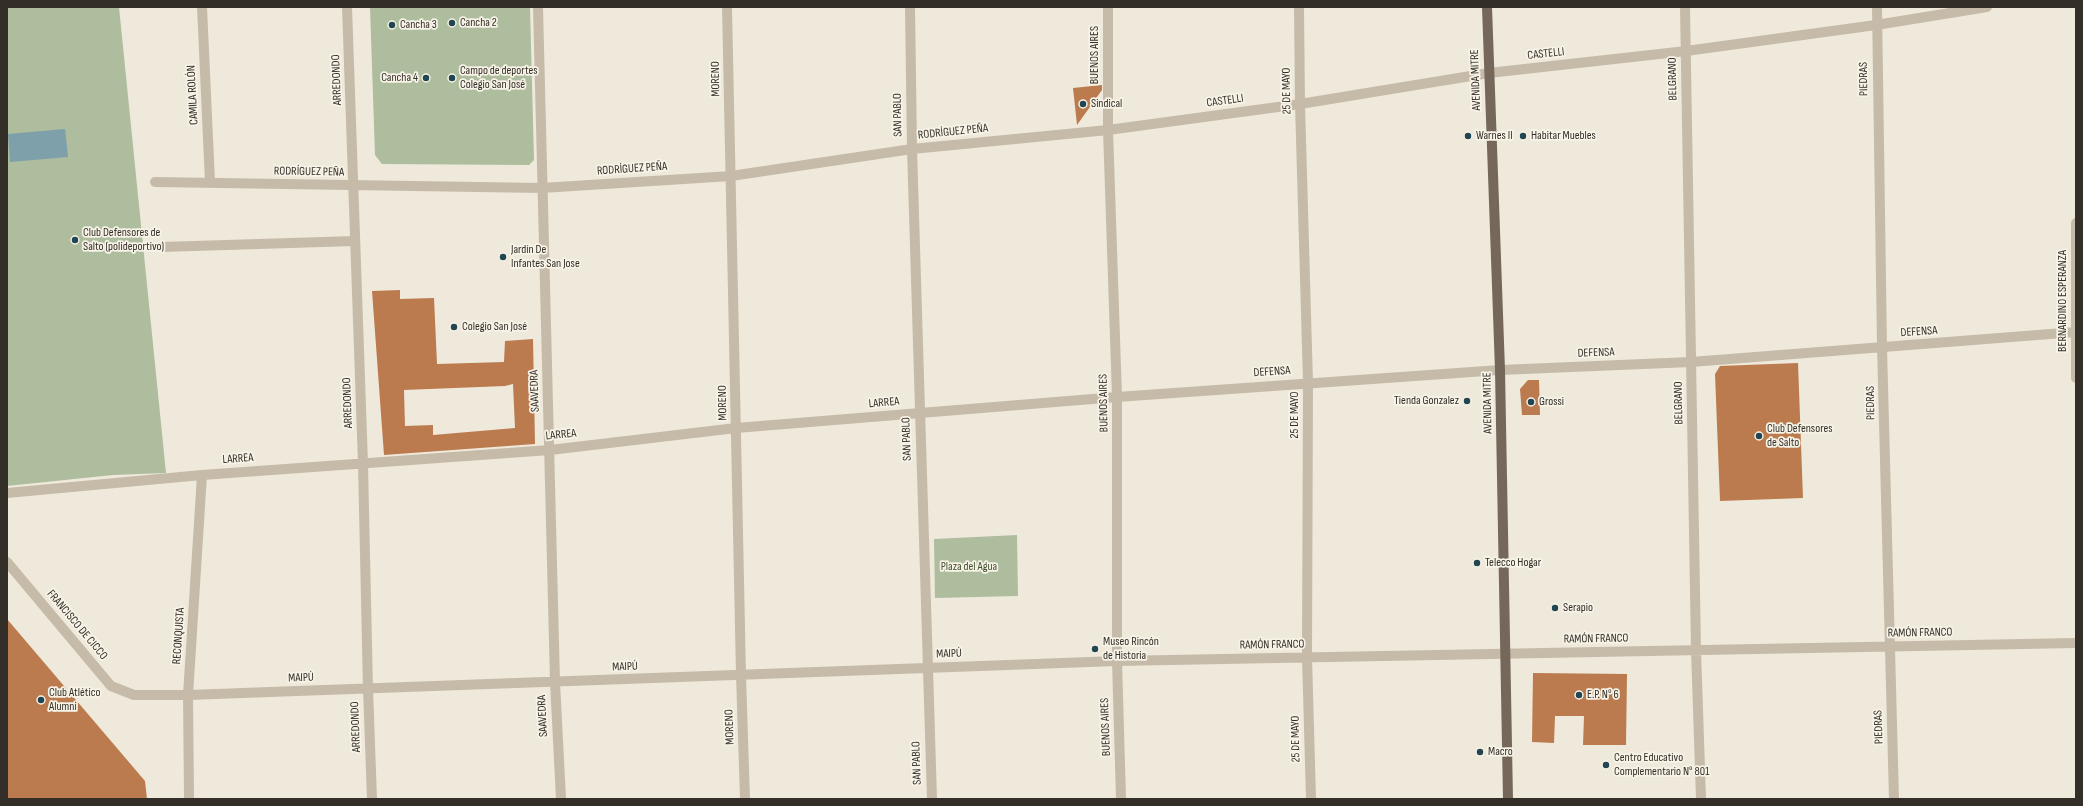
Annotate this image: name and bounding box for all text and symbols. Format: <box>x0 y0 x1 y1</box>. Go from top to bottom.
place label: Cancha 2 <box>460 16 497 30</box>
place label: Cancha 3 <box>400 18 437 32</box>
marker: Cancha 2 <box>447 18 457 28</box>
marker: Cancha 3 <box>387 20 397 30</box>
street label: BUENOS AIRES <box>1088 26 1102 84</box>
street label: CASTELLI <box>1527 45 1565 63</box>
street label: AVENIDA MITRE <box>1468 49 1484 111</box>
street label: ARREDONDO <box>329 54 345 106</box>
street label: BELGRANO <box>1665 57 1681 101</box>
street label: MORENO <box>708 61 724 97</box>
street label: PIEDRAS <box>1857 62 1871 96</box>
place label: Campo de deportes Colegio San José <box>460 64 538 92</box>
street label: CAMILA ROLÓN <box>184 65 202 125</box>
street label: 25 DE MAYO <box>1279 67 1295 115</box>
place label: Cancha 4 <box>381 71 418 85</box>
marker: Cancha 4 <box>421 73 431 83</box>
marker: Campo de deportes Colegio San José <box>447 73 457 83</box>
street label: CASTELLI <box>1206 91 1244 111</box>
street label: SAN PABLO <box>890 93 906 137</box>
place label: Sindical <box>1091 97 1122 111</box>
marker: Sindical <box>1078 99 1088 109</box>
street label: RODRÍGUEZ PEÑA <box>917 121 989 143</box>
place label: Warnes II <box>1476 129 1513 143</box>
place label: Habitar Muebles <box>1531 129 1596 143</box>
marker: Warnes II <box>1463 131 1473 141</box>
marker: Habitar Muebles <box>1518 131 1528 141</box>
street label: RODRÍGUEZ PEÑA <box>596 159 668 179</box>
street label: RODRÍGUEZ PEÑA <box>274 164 344 180</box>
place label: Club Defensores de Salto (polideportivo) <box>83 226 164 254</box>
marker: Club Defensores de Salto (polideportivo) <box>70 235 80 245</box>
place label: Jardín De Infantes San Jose <box>511 243 580 271</box>
street label: BERNARDINO ESPERANZA <box>2056 250 2070 352</box>
marker: Jardín De Infantes San Jose <box>498 252 508 262</box>
place label: Colegio San José <box>462 320 527 334</box>
marker: Colegio San José <box>449 322 459 332</box>
street label: DEFENSA <box>1900 324 1938 340</box>
street label: DEFENSA <box>1577 345 1615 361</box>
street label: DEFENSA <box>1253 364 1291 380</box>
street label: SAAVEDRA <box>527 370 543 412</box>
street label: AVENIDA MITRE <box>1480 372 1496 434</box>
street label: BUENOS AIRES <box>1096 374 1112 432</box>
street label: ARREDONDO <box>340 377 356 429</box>
street label: BELGRANO <box>1671 381 1687 425</box>
street label: MORENO <box>715 385 731 421</box>
street label: PIEDRAS <box>1864 386 1878 420</box>
street label: 25 DE MAYO <box>1288 392 1302 438</box>
street label: LARREA <box>868 394 900 412</box>
place label: Tienda Gonzalez <box>1394 394 1459 408</box>
place label: Grossi <box>1539 395 1564 409</box>
marker: Tienda Gonzalez <box>1462 396 1472 406</box>
marker: Grossi <box>1526 397 1536 407</box>
street label: SAN PABLO <box>899 417 915 461</box>
place label: Club Defensores de Salto <box>1767 422 1833 450</box>
street label: LARREA <box>545 426 577 444</box>
marker: Club Defensores de Salto <box>1754 431 1764 441</box>
street label: LARREA <box>222 451 254 467</box>
place label: Telecco Hogar <box>1485 556 1541 570</box>
marker: Telecco Hogar <box>1472 558 1482 568</box>
park label: Plaza del Agua <box>941 560 997 574</box>
street label: FRANCISCO DE CICCO <box>44 587 110 663</box>
place label: Serapio <box>1563 601 1593 615</box>
marker: Serapio <box>1550 603 1560 613</box>
street label: RECONQUISTA <box>170 607 188 665</box>
street label: RAMÓN FRANCO <box>1888 625 1952 641</box>
street label: RAMÓN FRANCO <box>1564 631 1628 647</box>
place label: Museo Rincón de Historia <box>1103 635 1159 663</box>
street label: RAMÓN FRANCO <box>1240 637 1304 653</box>
marker: Museo Rincón de Historia <box>1090 644 1100 654</box>
street label: MAIPÚ <box>936 646 962 662</box>
street label: MAIPÚ <box>612 659 638 675</box>
street label: MAIPÚ <box>288 670 314 686</box>
place label: Club Atlético Alumni <box>49 686 100 714</box>
place label: E.P. N° 6 <box>1587 688 1619 702</box>
marker: E.P. N° 6 <box>1574 690 1584 700</box>
marker: Club Atlético Alumni <box>36 695 46 705</box>
street label: SAAVEDRA <box>535 695 551 737</box>
street label: BUENOS AIRES <box>1098 698 1114 756</box>
street label: ARREDONDO <box>348 701 364 753</box>
street label: MORENO <box>722 709 738 745</box>
street label: PIEDRAS <box>1871 710 1887 744</box>
street label: 25 DE MAYO <box>1288 715 1304 763</box>
street label: SAN PABLO <box>909 741 925 785</box>
place label: Macro <box>1488 745 1513 759</box>
marker: Macro <box>1475 747 1485 757</box>
place label: Centro Educativo Complementario N° 801 <box>1614 751 1709 779</box>
marker: Centro Educativo Complementario N° 801 <box>1601 760 1611 770</box>

